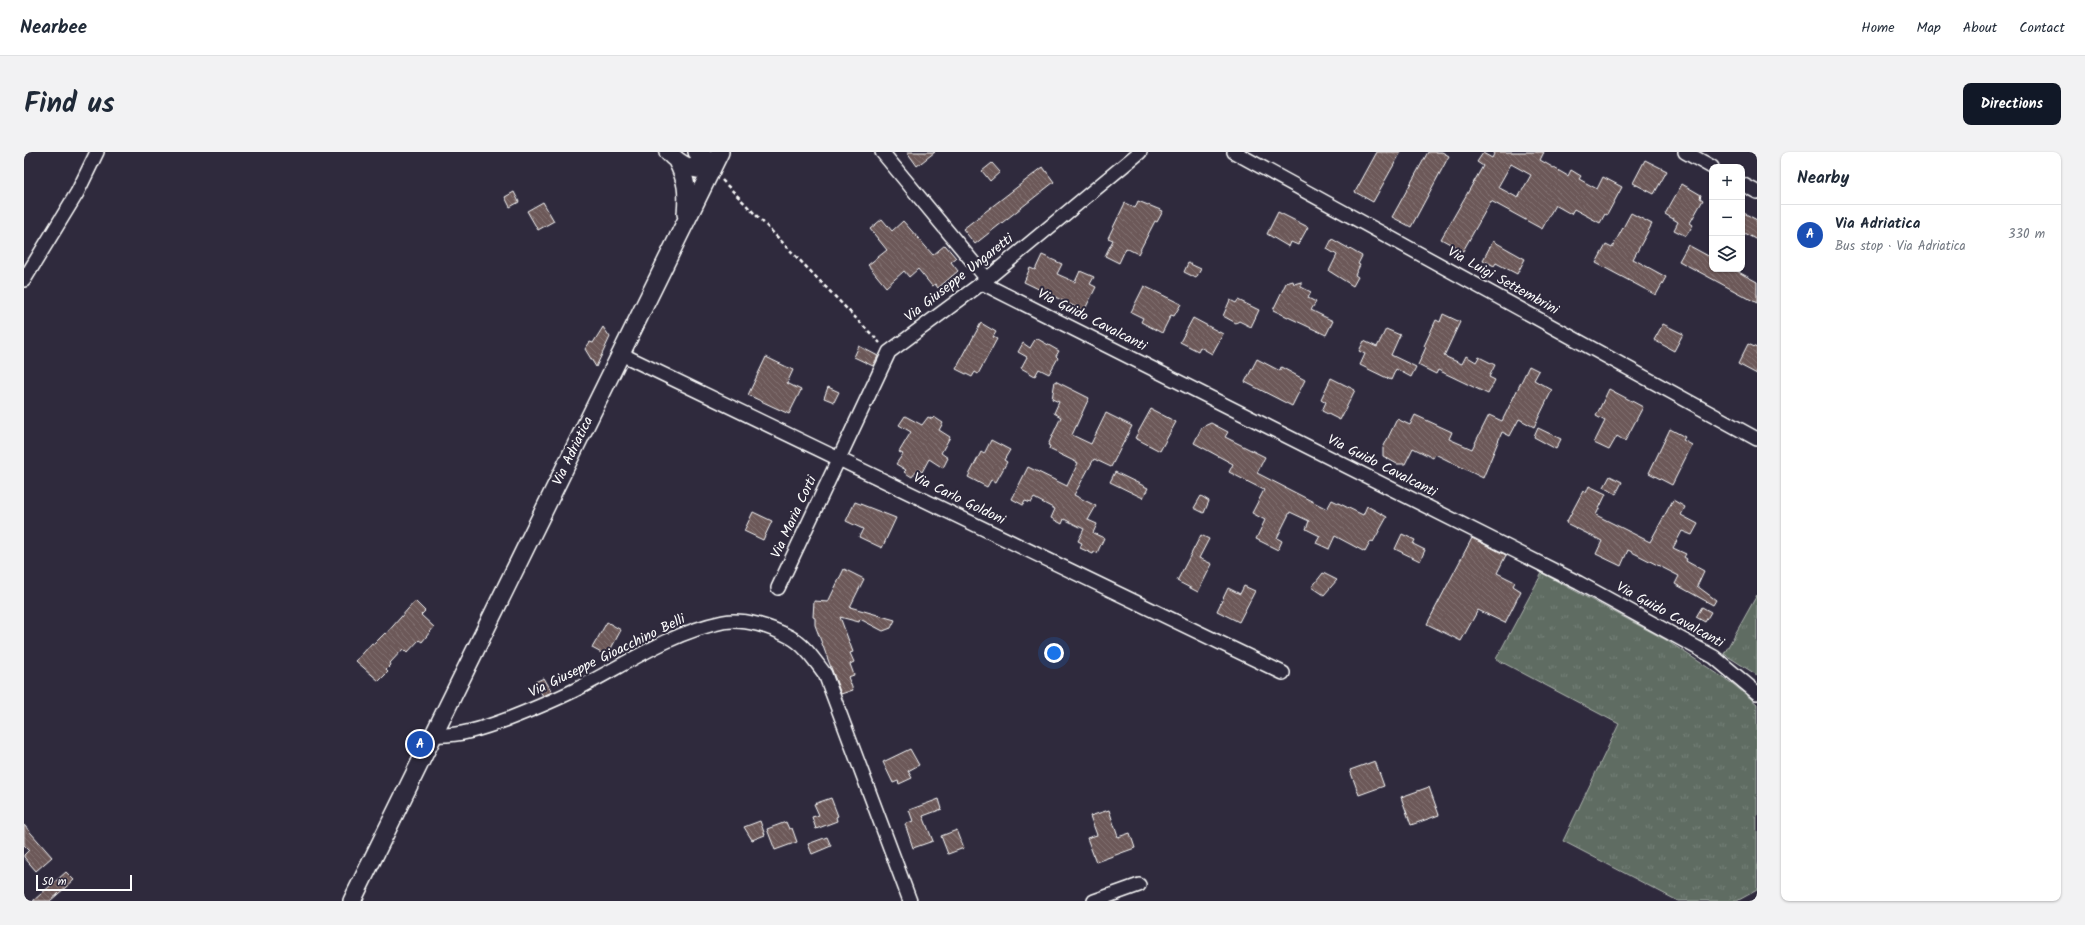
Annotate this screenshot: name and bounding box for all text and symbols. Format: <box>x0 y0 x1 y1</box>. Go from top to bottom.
text: Nearbee <box>20 13 87 43</box>
text: Home <box>1861 17 1895 39</box>
text: Map <box>1917 17 1941 39</box>
text: About <box>1963 17 1997 39</box>
text: Contact <box>2019 17 2065 39</box>
text: Find us <box>24 82 115 127</box>
button: Directions <box>1963 83 2061 125</box>
map controls <box>1709 164 1745 272</box>
button: + <box>1709 164 1745 200</box>
text: Nearby <box>1797 165 1849 192</box>
button: − <box>1709 200 1745 236</box>
text: Via Adriatica <box>1835 212 1920 236</box>
text: A <box>1806 224 1814 245</box>
text: 330 m <box>2008 224 2045 245</box>
street label: Via Giuseppe Ungaretti <box>900 228 1019 328</box>
button: layers <box>1709 236 1745 272</box>
text: Bus stop · Via Adriatica <box>1835 236 1966 257</box>
street label: Via Luigi Settembrini <box>1443 241 1563 321</box>
street label: Via Guido Cavalcanti <box>1033 283 1151 357</box>
street label: Via Adriatica <box>547 413 599 489</box>
street label: Via Guido Cavalcanti <box>1323 429 1441 503</box>
street label: Via Carlo Goldoni <box>909 467 1010 531</box>
street label: Via Maria Corti <box>765 471 823 562</box>
street label: Via Guido Cavalcanti <box>1612 576 1729 654</box>
street label: Via Giuseppe Gioacchino Belli <box>525 608 690 704</box>
your location <box>1044 643 1064 663</box>
pin: A <box>407 729 433 759</box>
scale bar <box>36 873 132 892</box>
text: 50 m <box>42 873 67 891</box>

